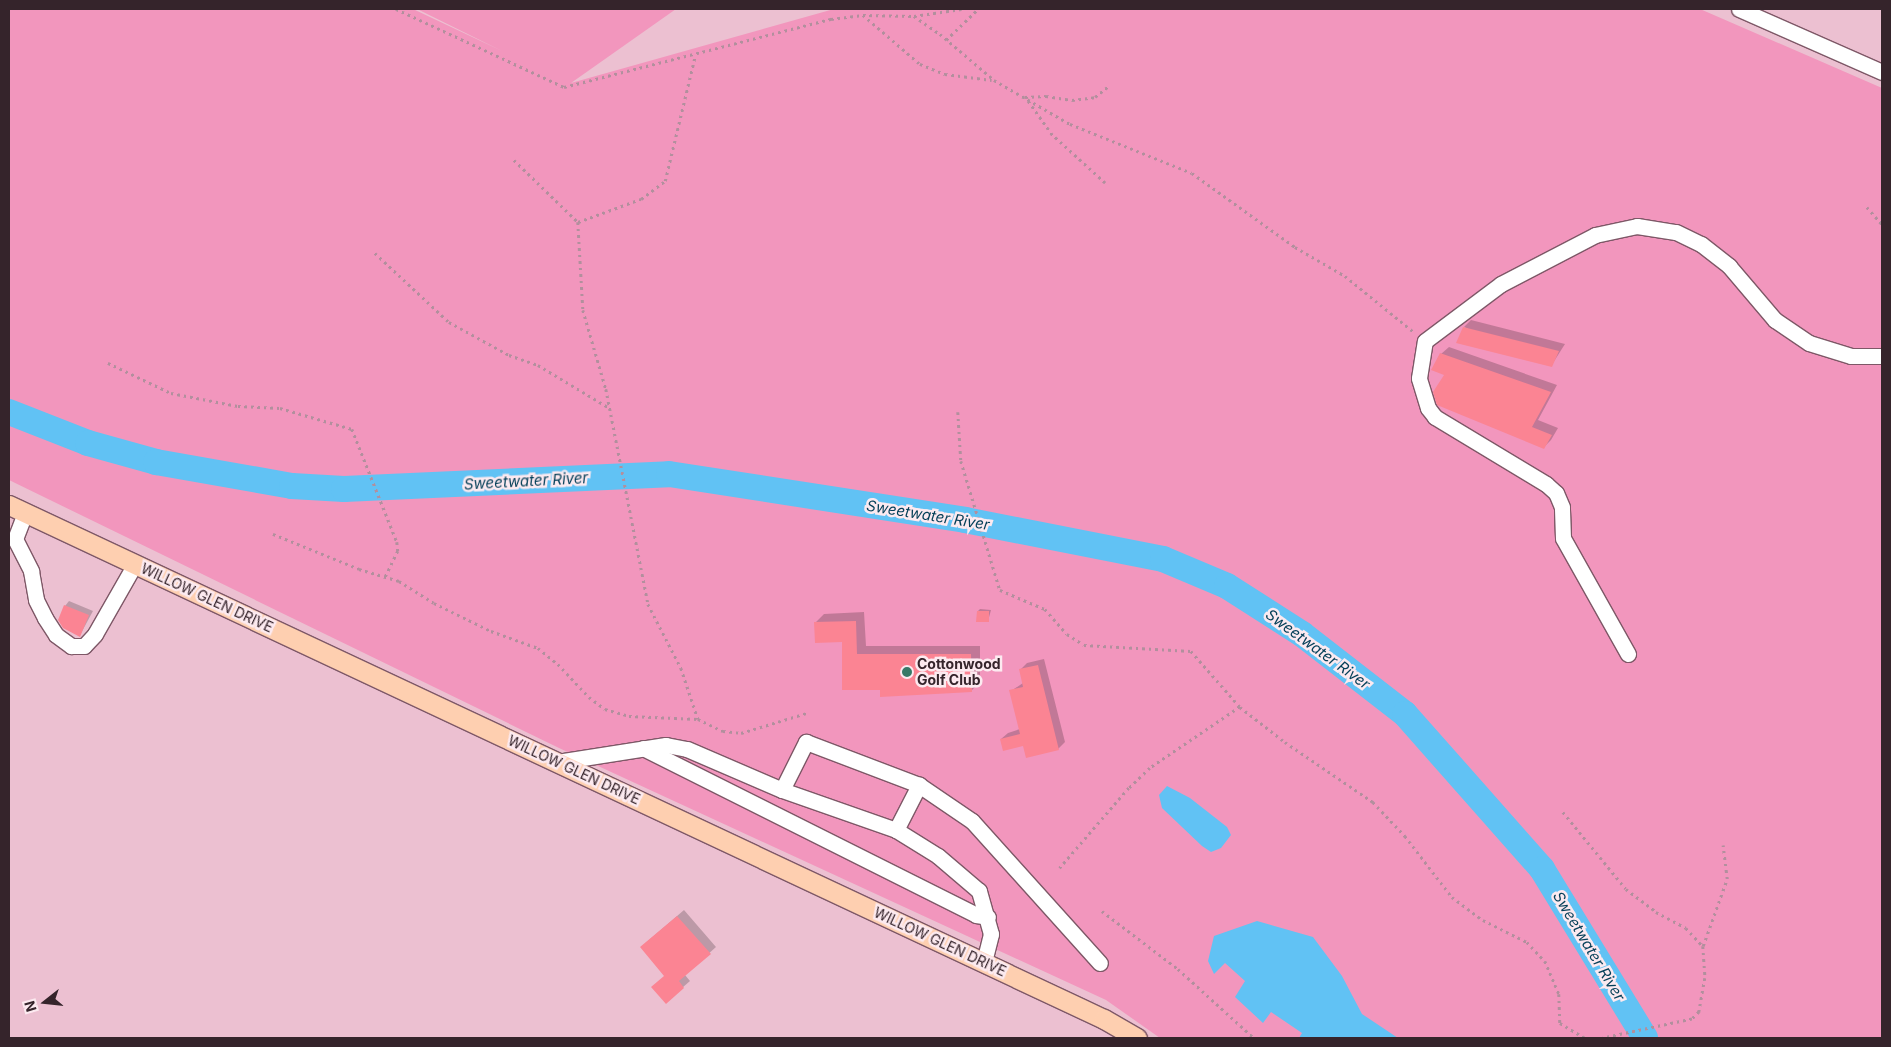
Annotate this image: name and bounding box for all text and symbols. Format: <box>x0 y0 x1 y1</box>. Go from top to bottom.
water label: Sweetwater River <box>463 469 589 493</box>
water label: Sweetwater River <box>865 496 991 534</box>
street label: WILLOW GLEN DRIVE <box>138 560 276 636</box>
water label: Sweetwater River <box>1262 605 1374 693</box>
place label: Cottonwood Golf Club <box>917 656 1001 689</box>
marker: Cottonwood Golf Club <box>901 666 913 678</box>
street label: WILLOW GLEN DRIVE <box>505 732 643 808</box>
water label: Sweetwater River <box>1549 888 1629 1004</box>
street label: WILLOW GLEN DRIVE <box>871 904 1009 980</box>
north arrow <box>20 977 70 1027</box>
text: N <box>20 999 40 1014</box>

